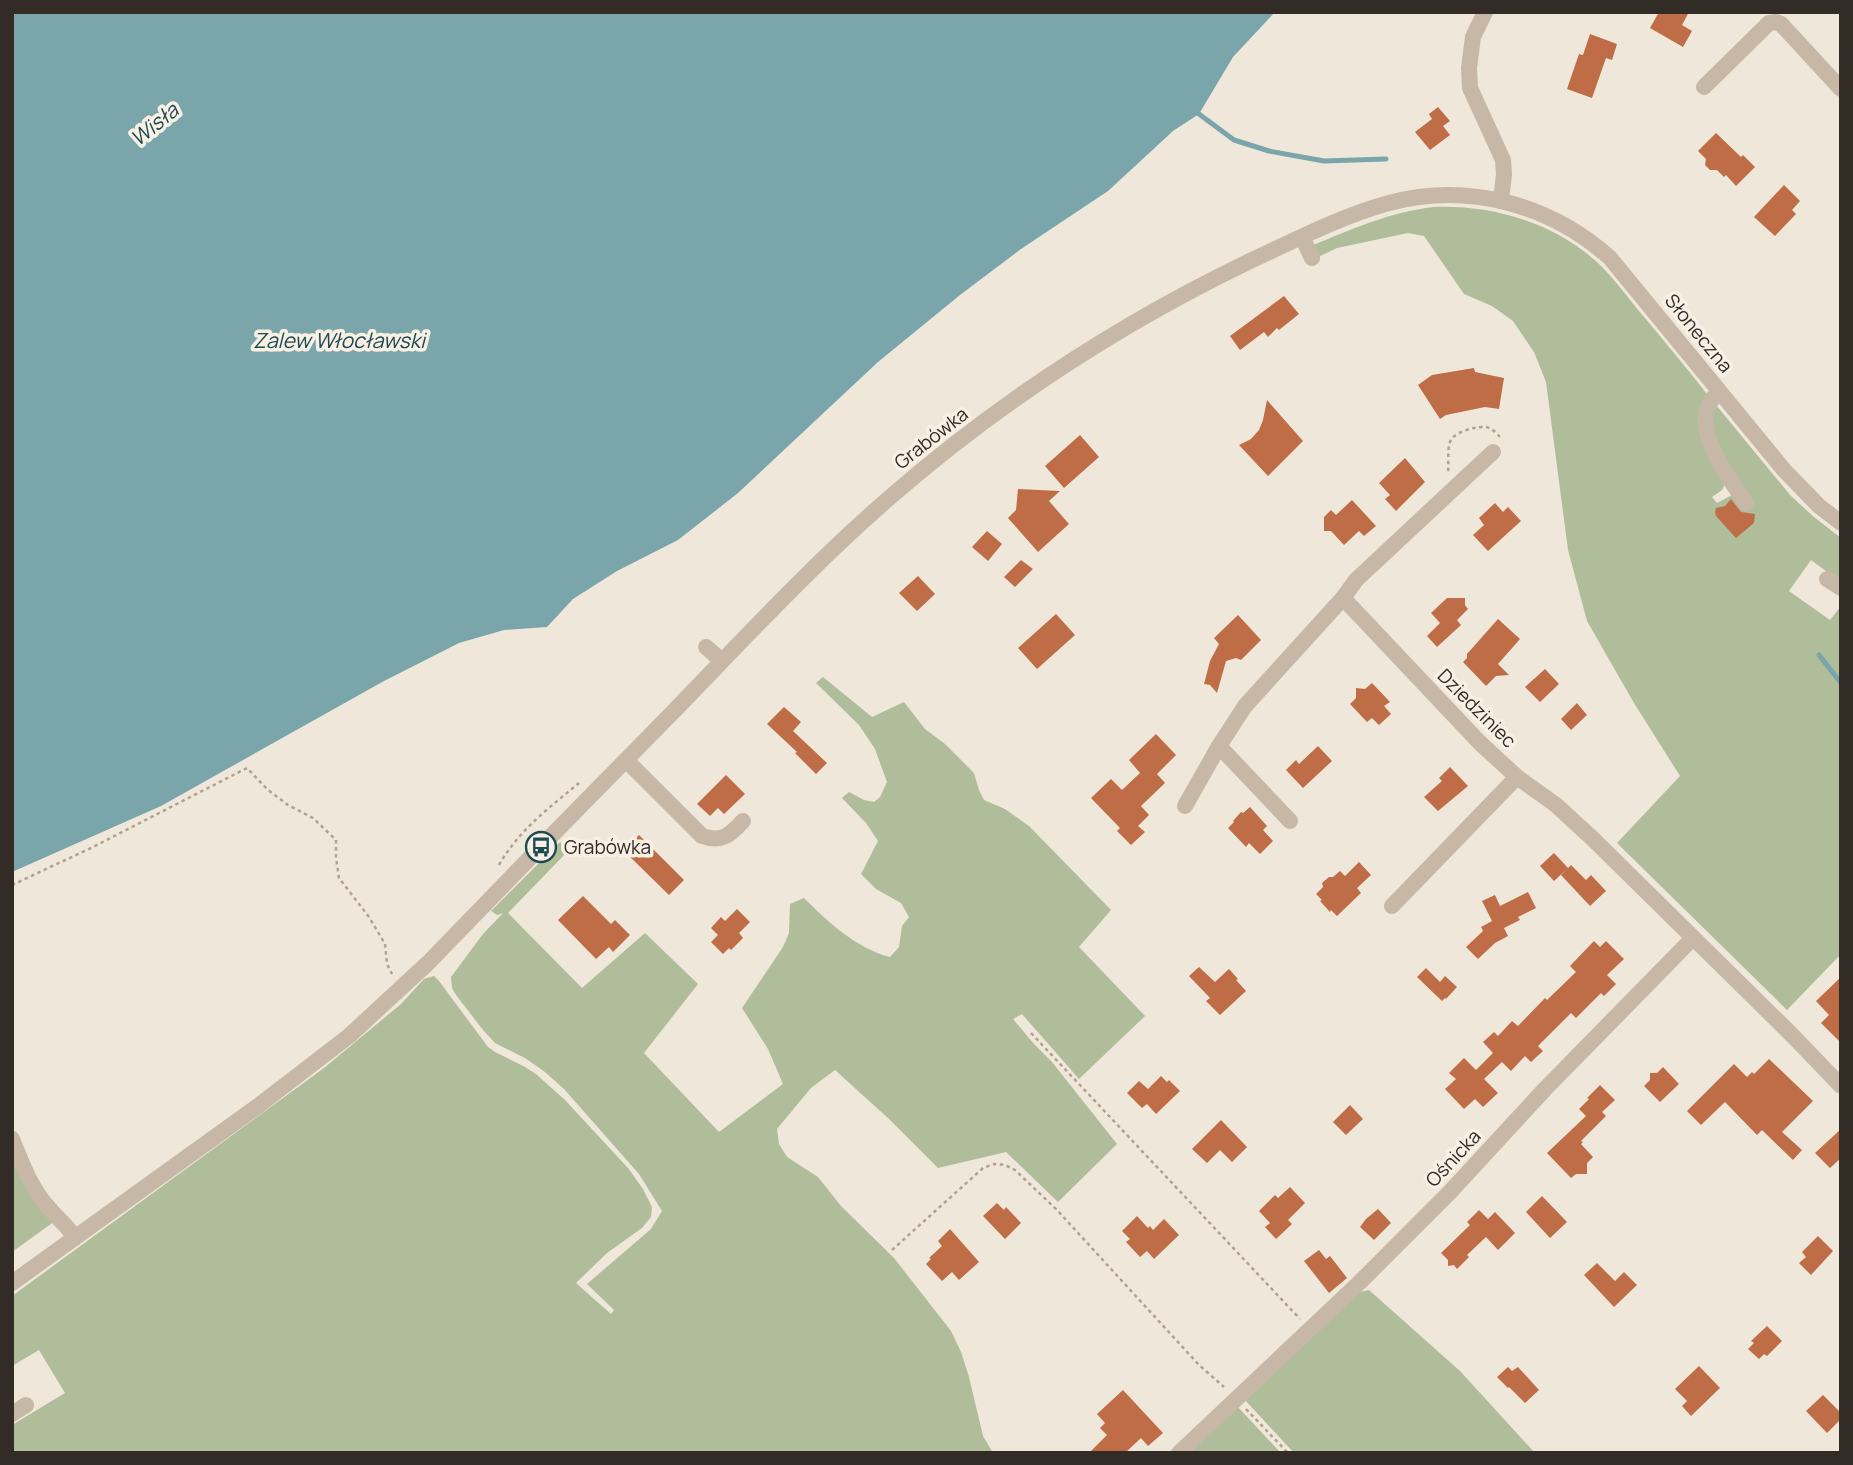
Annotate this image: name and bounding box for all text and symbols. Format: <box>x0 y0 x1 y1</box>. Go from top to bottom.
water label: Wisła <box>124 95 185 152</box>
street label: Słoneczna <box>1659 288 1739 378</box>
water label: Zalew Włocławski <box>253 326 428 354</box>
street label: Grabówka <box>889 401 973 475</box>
street label: Dziedziniec <box>1432 663 1522 753</box>
bus stop icon: Grabówka <box>524 830 558 864</box>
place label: Grabówka <box>564 834 651 860</box>
street label: Ośnicka <box>1420 1124 1486 1192</box>

